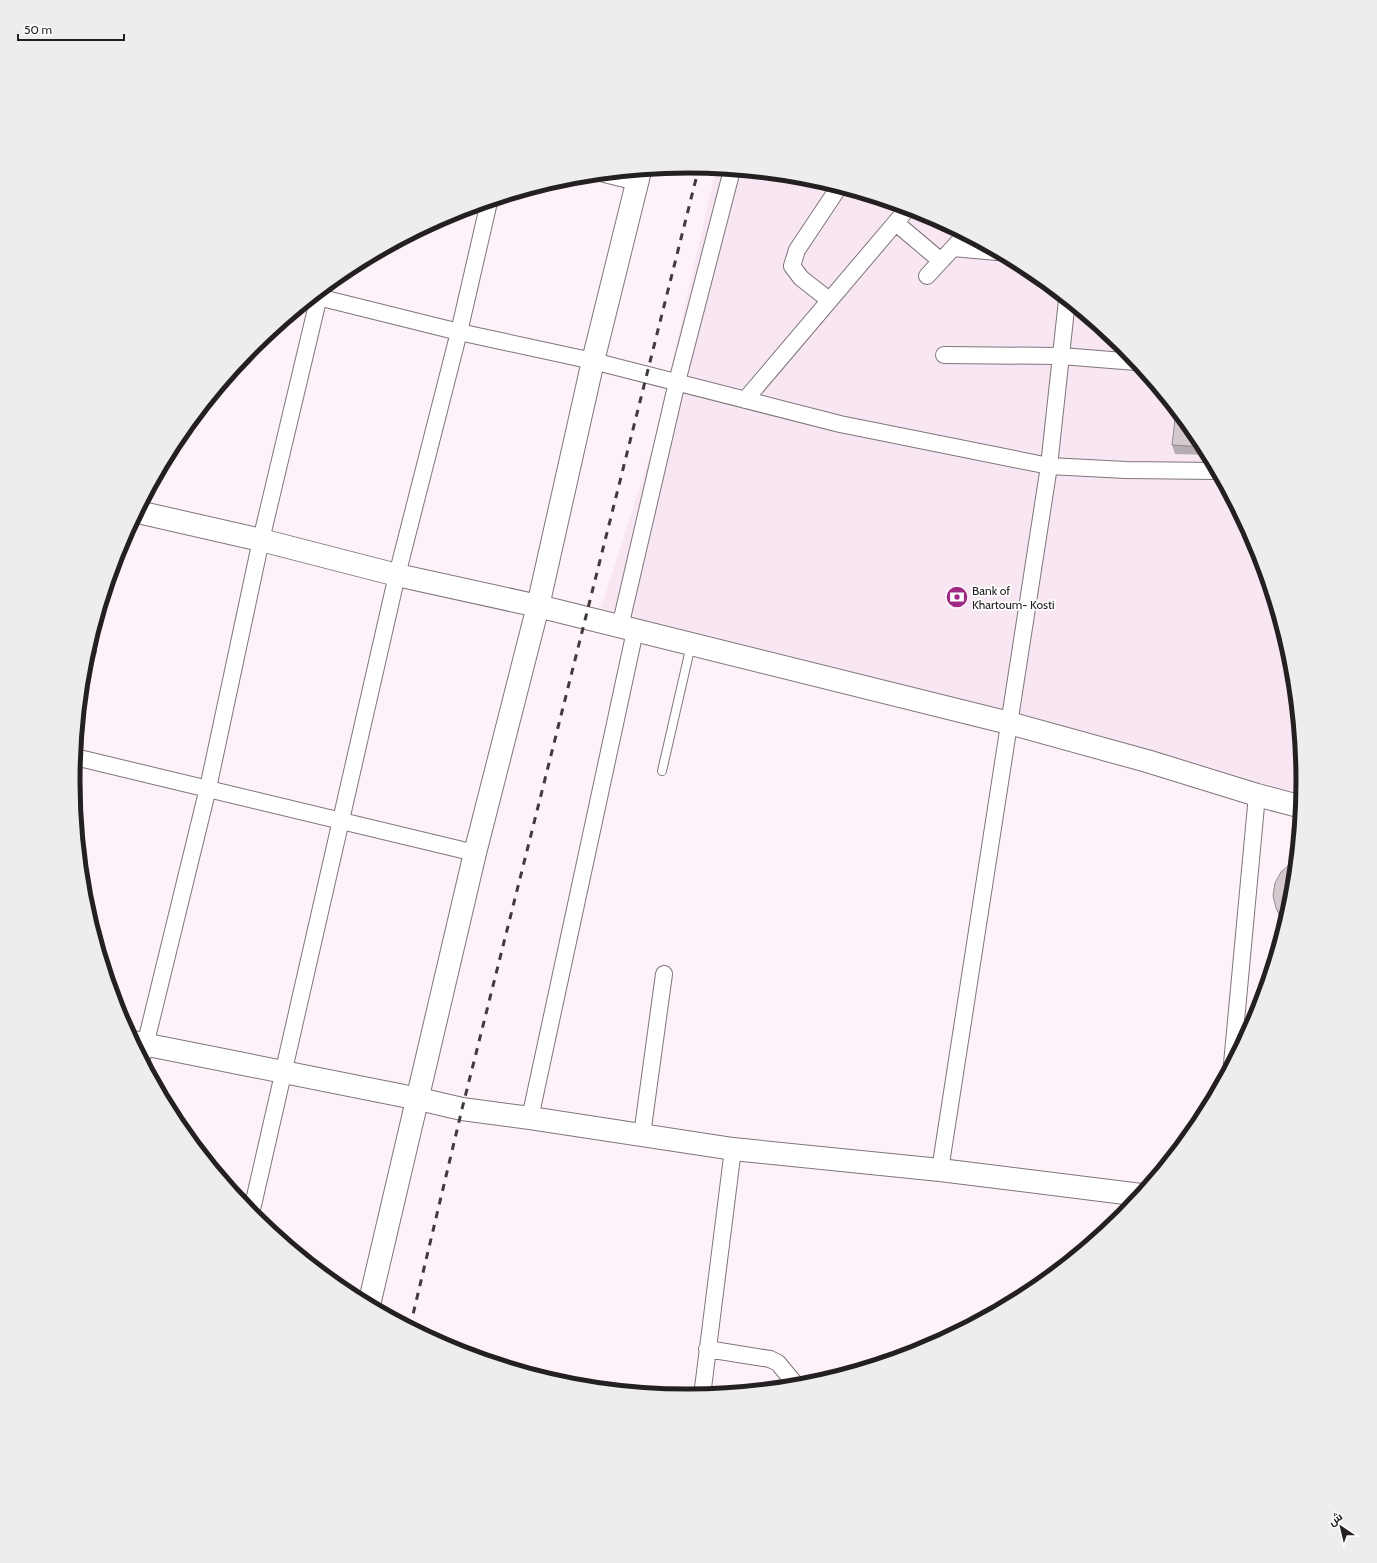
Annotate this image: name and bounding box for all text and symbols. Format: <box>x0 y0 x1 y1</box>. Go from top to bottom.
scale bar <box>18 16 124 42</box>
text: 50 m <box>24 22 52 37</box>
place label: Bank of Khartoum- Kosti <box>972 583 1055 612</box>
bank icon: Bank of Khartoum- Kosti <box>944 584 970 610</box>
north arrow <box>1321 1507 1361 1547</box>
text: ش <box>1325 1509 1345 1529</box>

